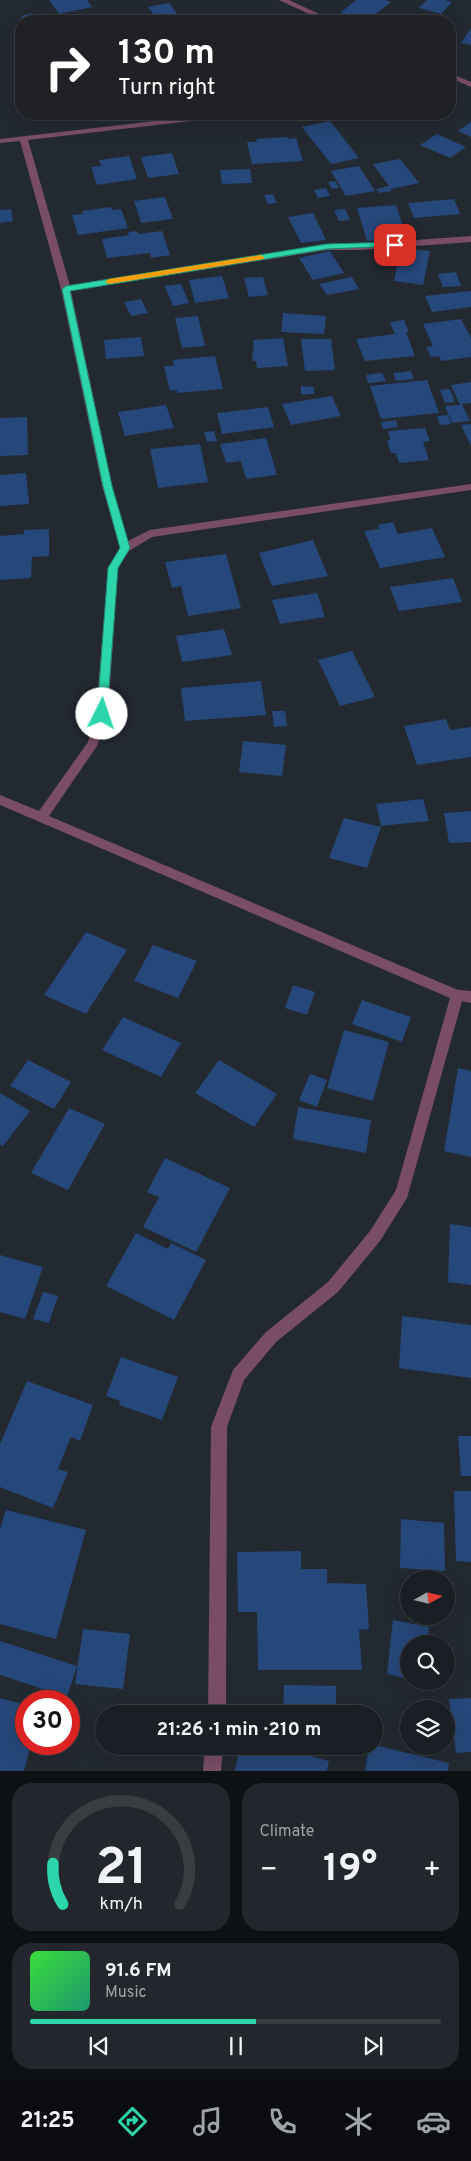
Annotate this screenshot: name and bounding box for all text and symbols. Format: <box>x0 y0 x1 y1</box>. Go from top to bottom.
text: 130 m <box>118 32 215 76</box>
icon: right <box>35 35 100 100</box>
text: Turn right <box>118 75 215 102</box>
pin <box>374 224 416 266</box>
icon: arrive <box>381 231 409 259</box>
position arrow <box>75 687 127 739</box>
north arrow <box>400 1570 455 1625</box>
map controls <box>400 1570 455 1755</box>
button: search <box>400 1635 455 1690</box>
speed limit sign: 30 <box>15 1690 80 1755</box>
button: layers <box>400 1700 455 1755</box>
text: 21:26 · 1 min · 210 m <box>157 1718 321 1742</box>
text: Climate <box>260 1822 314 1842</box>
text: 21 <box>94 1837 147 1903</box>
text: 19° <box>323 1846 377 1895</box>
text: − <box>260 1853 278 1889</box>
text: + <box>423 1853 441 1889</box>
text: km/h <box>99 1893 142 1916</box>
text: 91.6 FM <box>105 1959 172 1983</box>
text: Music <box>105 1983 146 2003</box>
icon: previous <box>85 2032 113 2060</box>
icon: pause <box>222 2032 250 2060</box>
icon: next <box>359 2032 387 2060</box>
icon: directions <box>115 2104 150 2139</box>
icon: music <box>190 2104 225 2139</box>
icon: phone <box>265 2104 300 2139</box>
icon: climate <box>341 2104 376 2139</box>
icon: car <box>416 2104 451 2139</box>
text: 21:25 <box>20 2108 75 2135</box>

